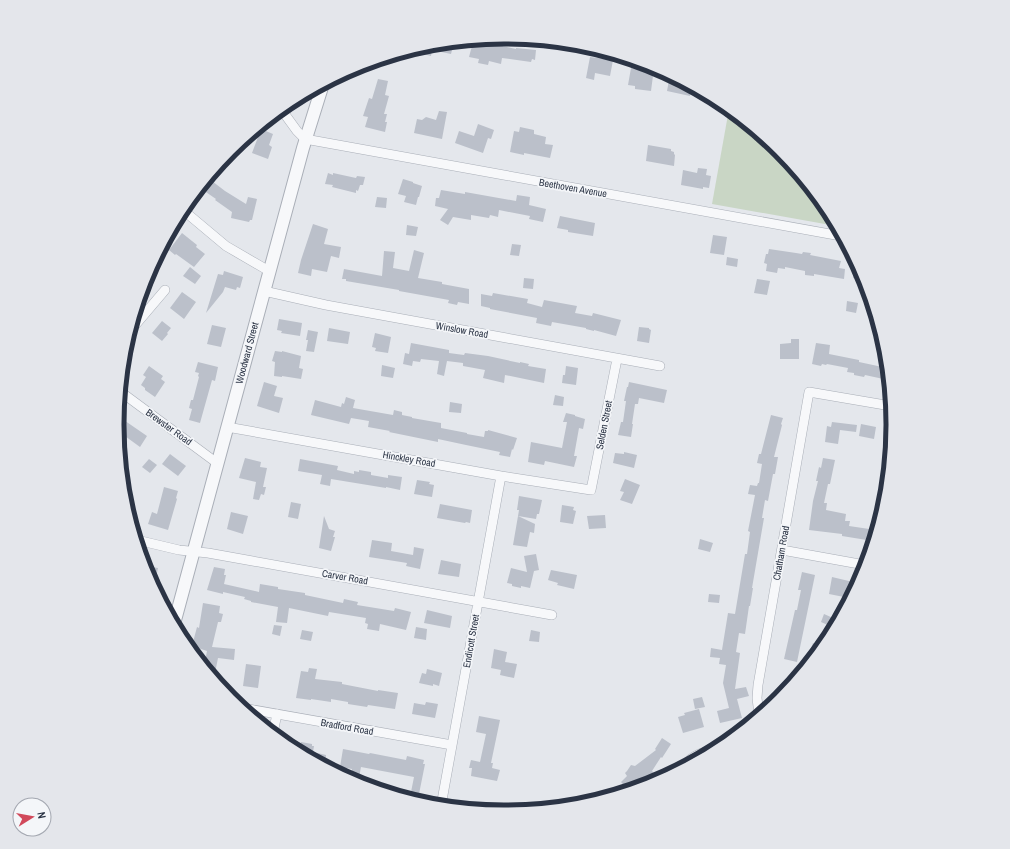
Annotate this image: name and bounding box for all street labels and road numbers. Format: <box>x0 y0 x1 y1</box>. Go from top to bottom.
street label: Beethoven Avenue <box>538 176 608 200</box>
street label: Winslow Road <box>435 319 489 341</box>
street label: Woodward Street <box>233 320 262 385</box>
street label: Selden Street <box>593 399 615 451</box>
street label: Brewster Road <box>143 406 195 448</box>
street label: Hinckley Road <box>382 448 436 470</box>
street label: Chatham Road <box>770 525 792 581</box>
street label: Carver Road <box>321 567 369 587</box>
street label: Endicott Street <box>460 612 482 669</box>
street label: Bradford Road <box>320 716 374 738</box>

